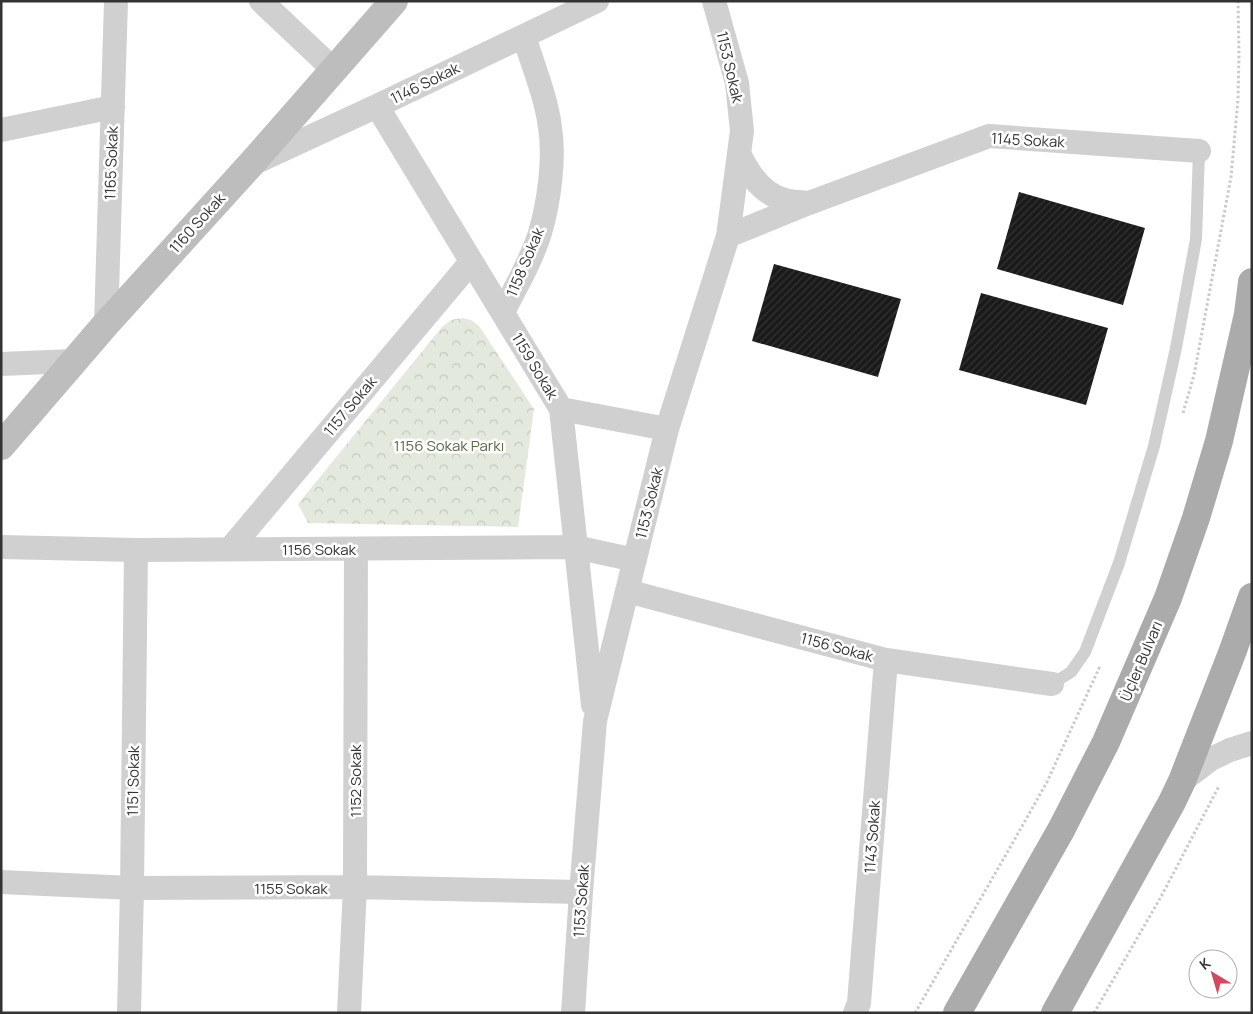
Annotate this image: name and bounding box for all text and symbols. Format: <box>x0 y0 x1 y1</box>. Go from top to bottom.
street label: 1153 Sokak <box>712 29 749 105</box>
street label: 1146 Sokak <box>387 57 463 109</box>
street label: 1165 Sokak <box>99 125 123 200</box>
street label: 1145 Sokak <box>991 128 1066 152</box>
street label: 1160 Sokak <box>164 188 230 258</box>
street label: 1158 Sokak <box>501 224 549 300</box>
street label: 1159 Sokak <box>507 329 563 404</box>
street label: 1157 Sokak <box>319 371 382 440</box>
park label: 1156 Sokak Parkı <box>394 435 504 456</box>
street label: 1153 Sokak <box>630 465 668 541</box>
street label: 1156 Sokak <box>282 539 357 560</box>
street label: Üçler Bulvarı <box>1115 618 1167 704</box>
street label: 1156 Sokak <box>799 627 876 667</box>
street label: 1152 Sokak <box>345 744 366 817</box>
street label: 1151 Sokak <box>122 745 144 816</box>
street label: 1143 Sokak <box>859 799 885 874</box>
street label: 1153 Sokak <box>568 863 594 938</box>
street label: 1155 Sokak <box>254 878 328 899</box>
north arrow <box>1188 949 1238 999</box>
text: K <box>1195 953 1215 974</box>

